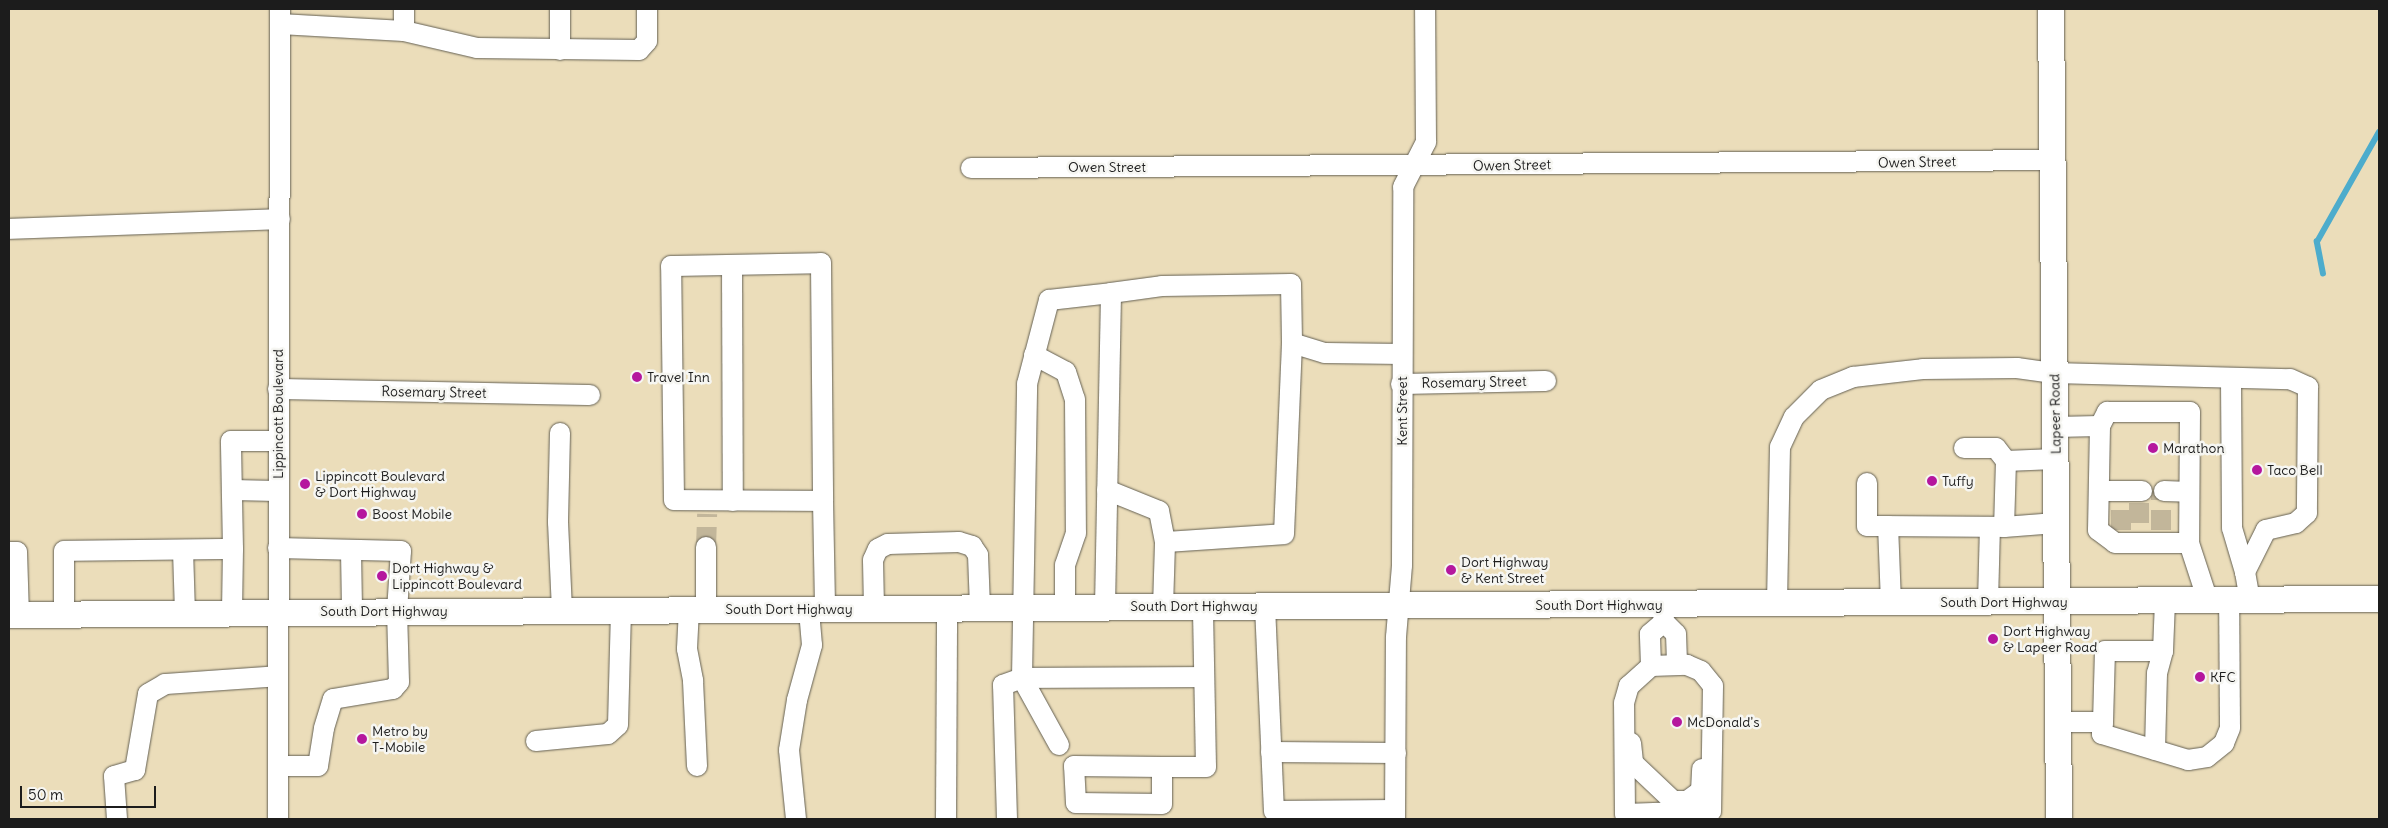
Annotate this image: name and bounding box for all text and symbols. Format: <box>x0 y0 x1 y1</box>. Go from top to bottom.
street label: Owen Street <box>1878 153 1956 171</box>
street label: Owen Street <box>1473 156 1551 174</box>
street label: Owen Street <box>1068 159 1146 175</box>
street label: Lippincott Boulevard <box>270 349 286 479</box>
place label: Travel Inn <box>647 369 710 385</box>
marker: Travel Inn <box>631 371 643 383</box>
street label: Rosemary Street <box>1421 373 1527 391</box>
street label: Lapeer Road <box>2046 374 2064 454</box>
street label: Kent Street <box>1394 376 1410 446</box>
street label: Rosemary Street <box>381 383 487 401</box>
place label: Marathon <box>2163 440 2225 456</box>
marker: Marathon <box>2147 442 2159 454</box>
place label: Taco Bell <box>2267 462 2323 478</box>
marker: Taco Bell <box>2251 464 2263 476</box>
place label: Lippincott Boulevard & Dort Highway <box>315 468 445 501</box>
place label: Tuffy <box>1942 473 1974 489</box>
marker: Tuffy <box>1926 475 1938 487</box>
marker: Lippincott Boulevard & Dort Highway <box>299 478 311 490</box>
place label: Boost Mobile <box>372 506 452 522</box>
marker: Boost Mobile <box>356 508 368 520</box>
place label: Dort Highway & Kent Street <box>1461 554 1548 586</box>
place label: Dort Highway & Lippincott Boulevard <box>392 560 522 592</box>
marker: Dort Highway & Kent Street <box>1445 564 1457 576</box>
marker: Dort Highway & Lippincott Boulevard <box>376 570 388 582</box>
street label: South Dort Highway <box>1940 594 2068 610</box>
street label: South Dort Highway <box>1535 597 1663 613</box>
street label: South Dort Highway <box>1130 598 1258 614</box>
street label: South Dort Highway <box>725 601 853 617</box>
street label: South Dort Highway <box>320 603 448 619</box>
place label: Dort Highway & Lapeer Road <box>2003 623 2097 656</box>
marker: Dort Highway & Lapeer Road <box>1987 633 1999 645</box>
place label: KFC <box>2210 669 2236 685</box>
marker: KFC <box>2194 671 2206 683</box>
place label: McDonald's <box>1687 714 1760 730</box>
marker: McDonald's <box>1671 716 1683 728</box>
place label: Metro by T-Mobile <box>372 723 428 756</box>
marker: Metro by T-Mobile <box>356 733 368 745</box>
scale bar <box>22 776 159 808</box>
text: 50 m <box>28 785 63 804</box>

